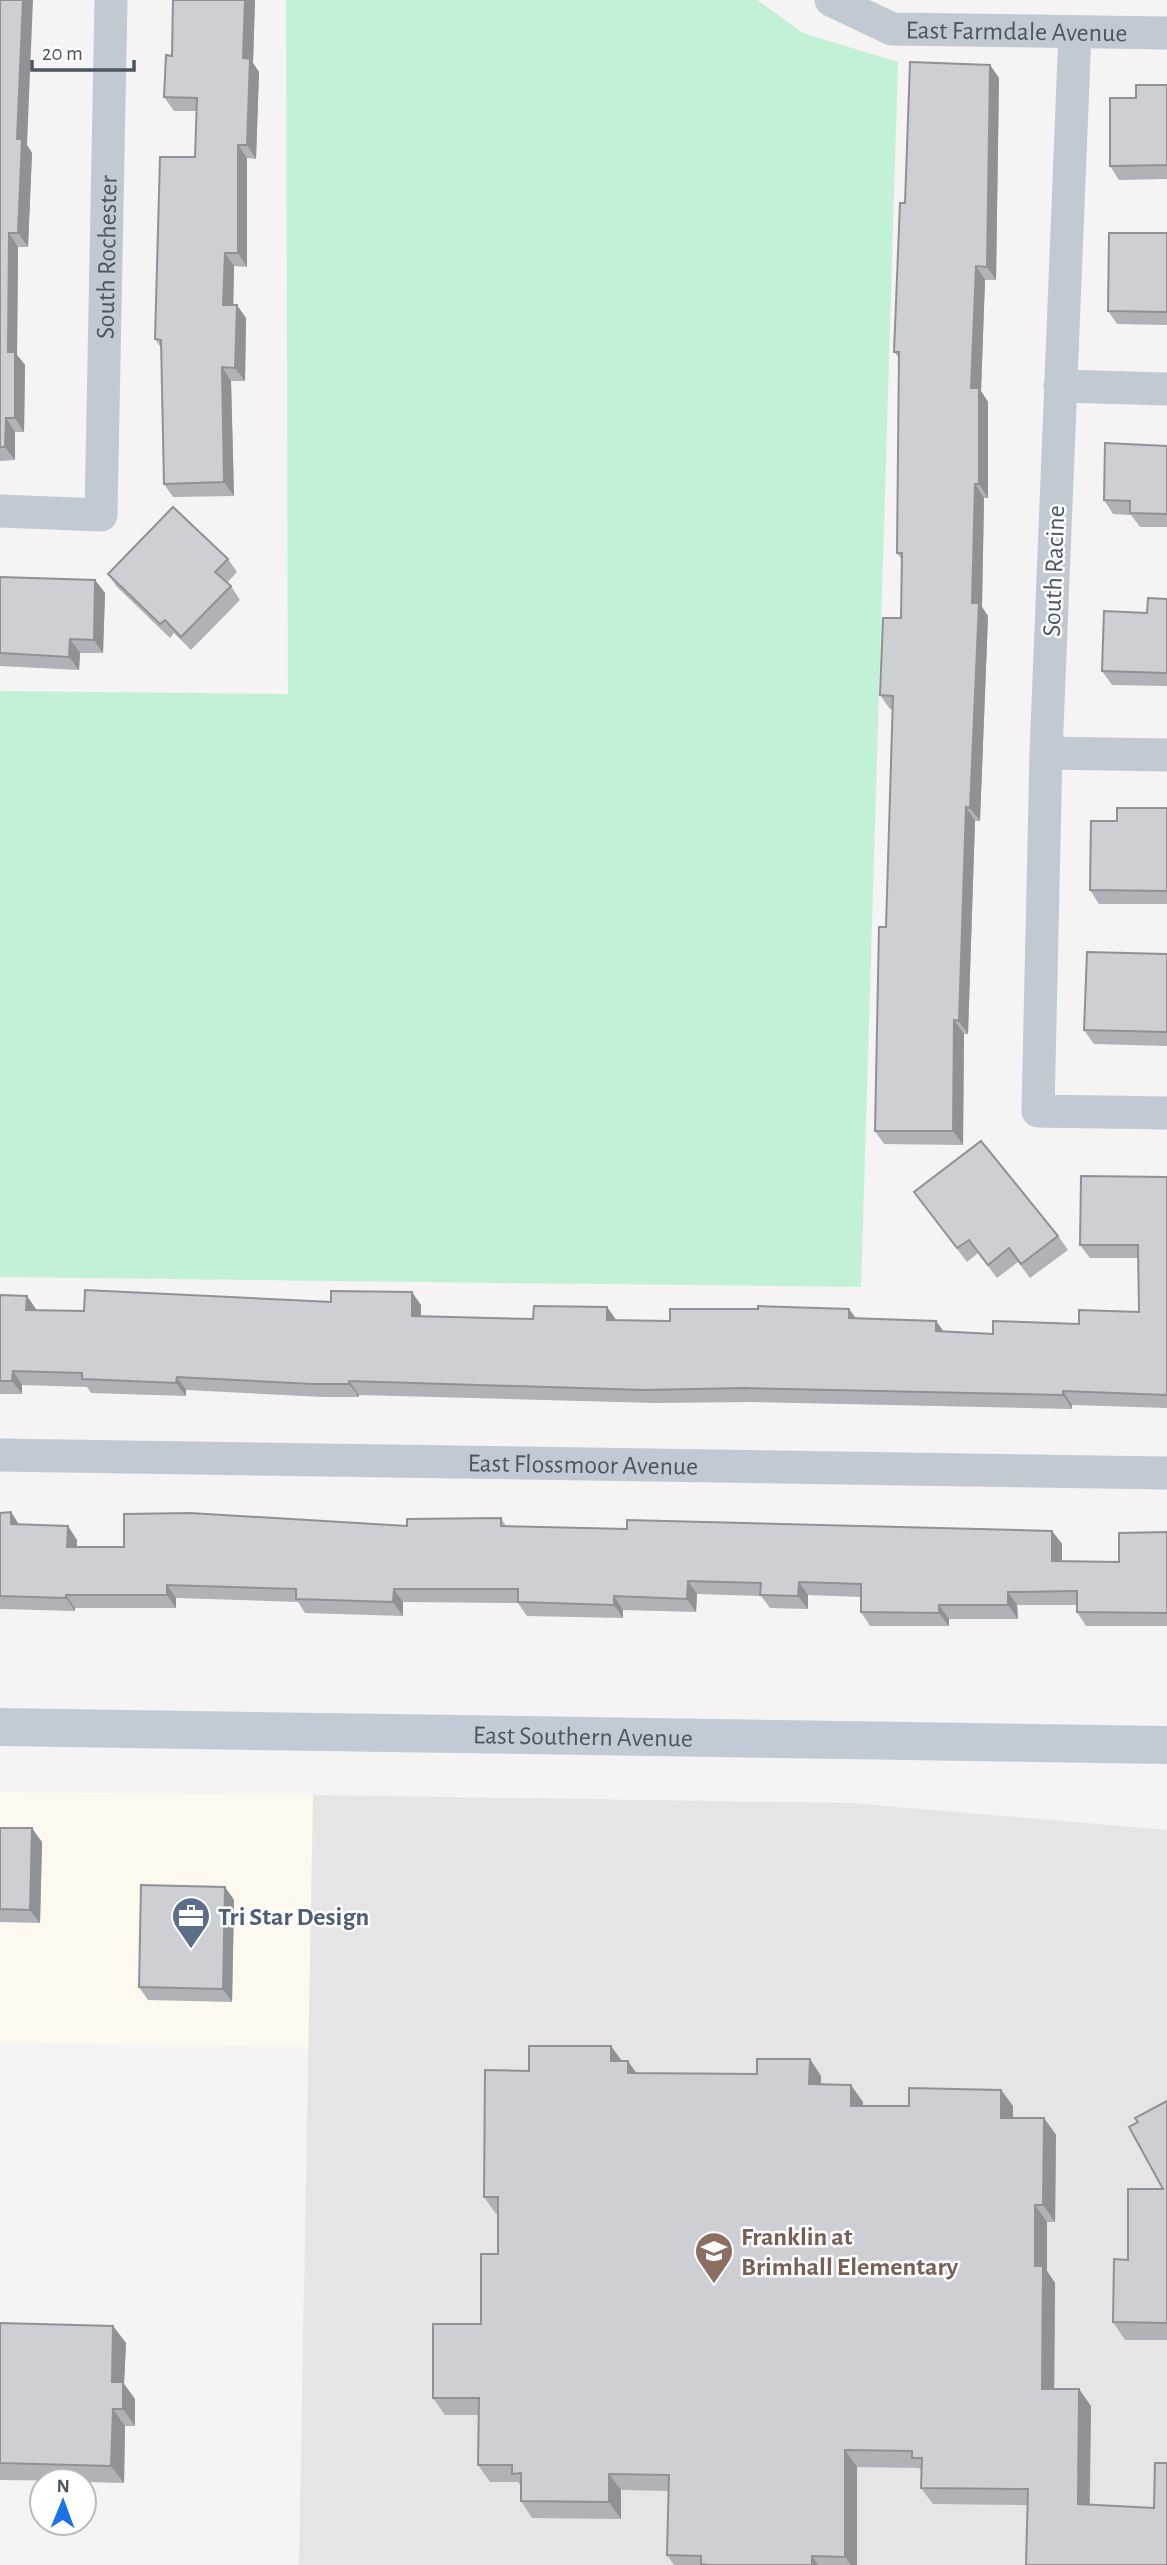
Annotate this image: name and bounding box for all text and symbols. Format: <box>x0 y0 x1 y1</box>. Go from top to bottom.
street label: East Farmdale Avenue <box>905 17 1128 46</box>
scale bar <box>32 28 133 72</box>
text: 20 m <box>42 43 83 64</box>
street label: South Rochester <box>92 174 122 339</box>
street label: South Racine <box>1039 505 1069 637</box>
street label: East Flossmoor Avenue <box>467 1450 698 1480</box>
street label: East Southern Avenue <box>473 1722 693 1752</box>
office icon: Tri Star Design <box>170 1895 212 1950</box>
place label: Tri Star Design <box>218 1904 369 1930</box>
place label: Franklin at Brimhall Elementary <box>741 2224 959 2280</box>
school or university icon: Franklin at Brimhall Elementary <box>693 2230 735 2285</box>
north arrow <box>28 2467 98 2537</box>
text: N <box>56 2477 70 2496</box>

